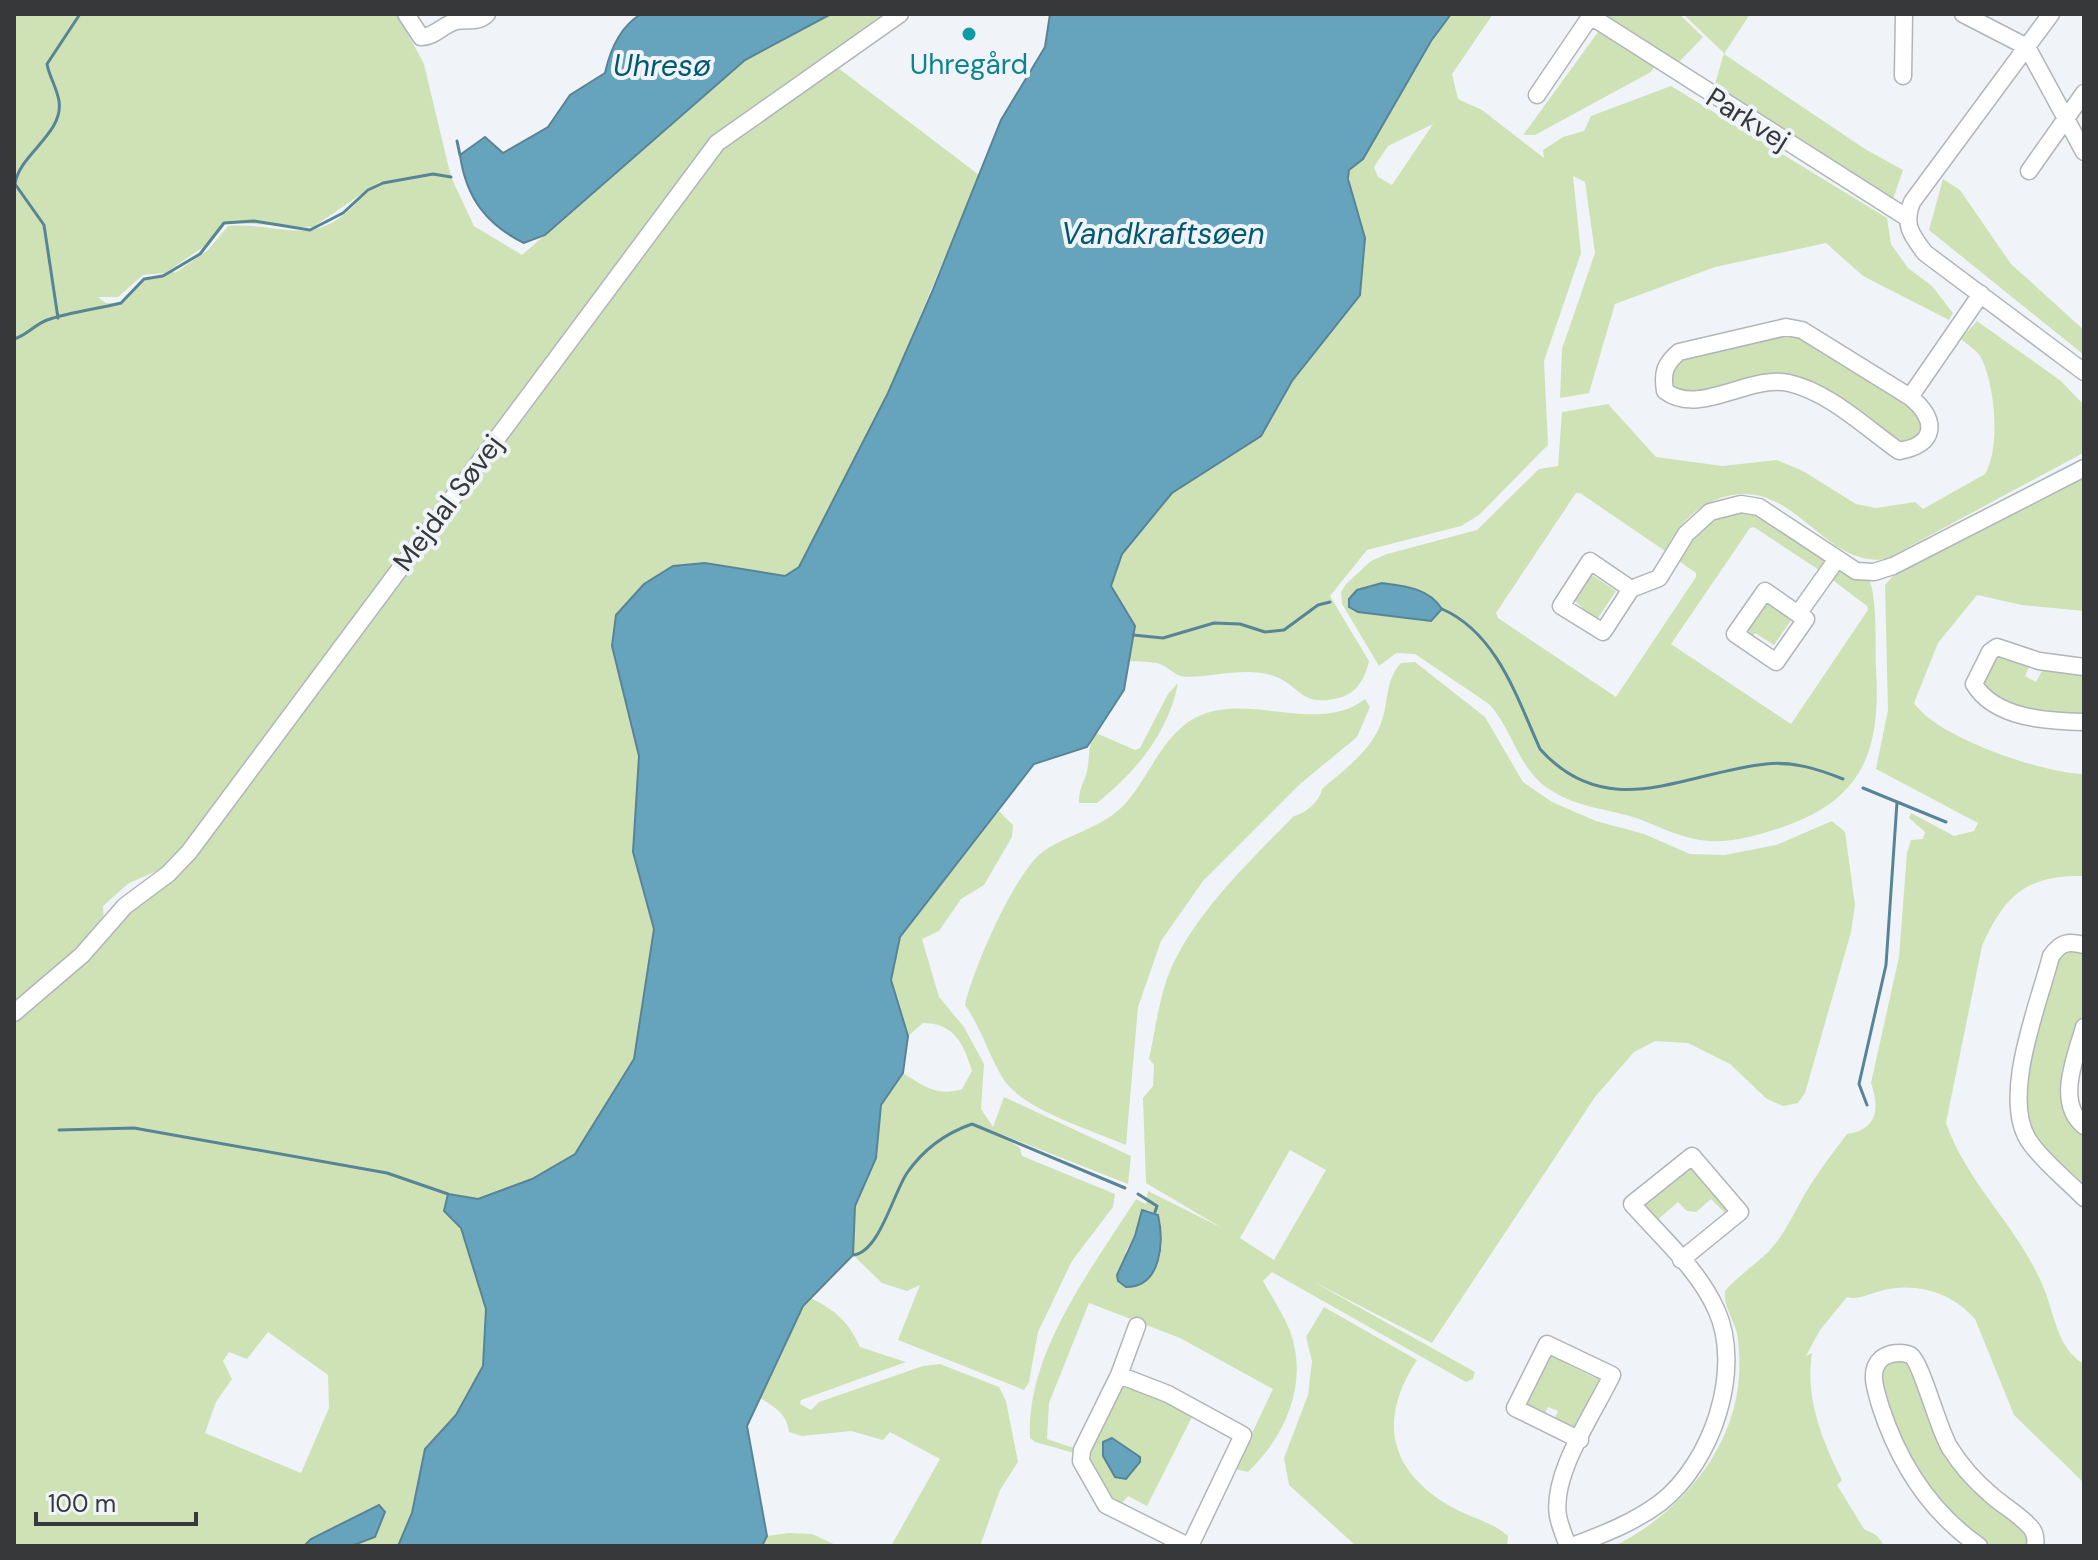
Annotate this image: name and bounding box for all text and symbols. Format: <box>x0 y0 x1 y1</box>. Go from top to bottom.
marker: Uhregård <box>960 25 978 43</box>
water label: Uhresø <box>613 46 712 85</box>
place label: Uhregård <box>910 46 1028 83</box>
street label: Parkvej <box>1699 79 1797 159</box>
water label: Vandkraftsøen <box>1061 214 1265 253</box>
street label: Mejdal Søvej <box>385 427 511 579</box>
scale bar <box>36 1476 196 1526</box>
text: 100 m <box>48 1488 116 1519</box>

